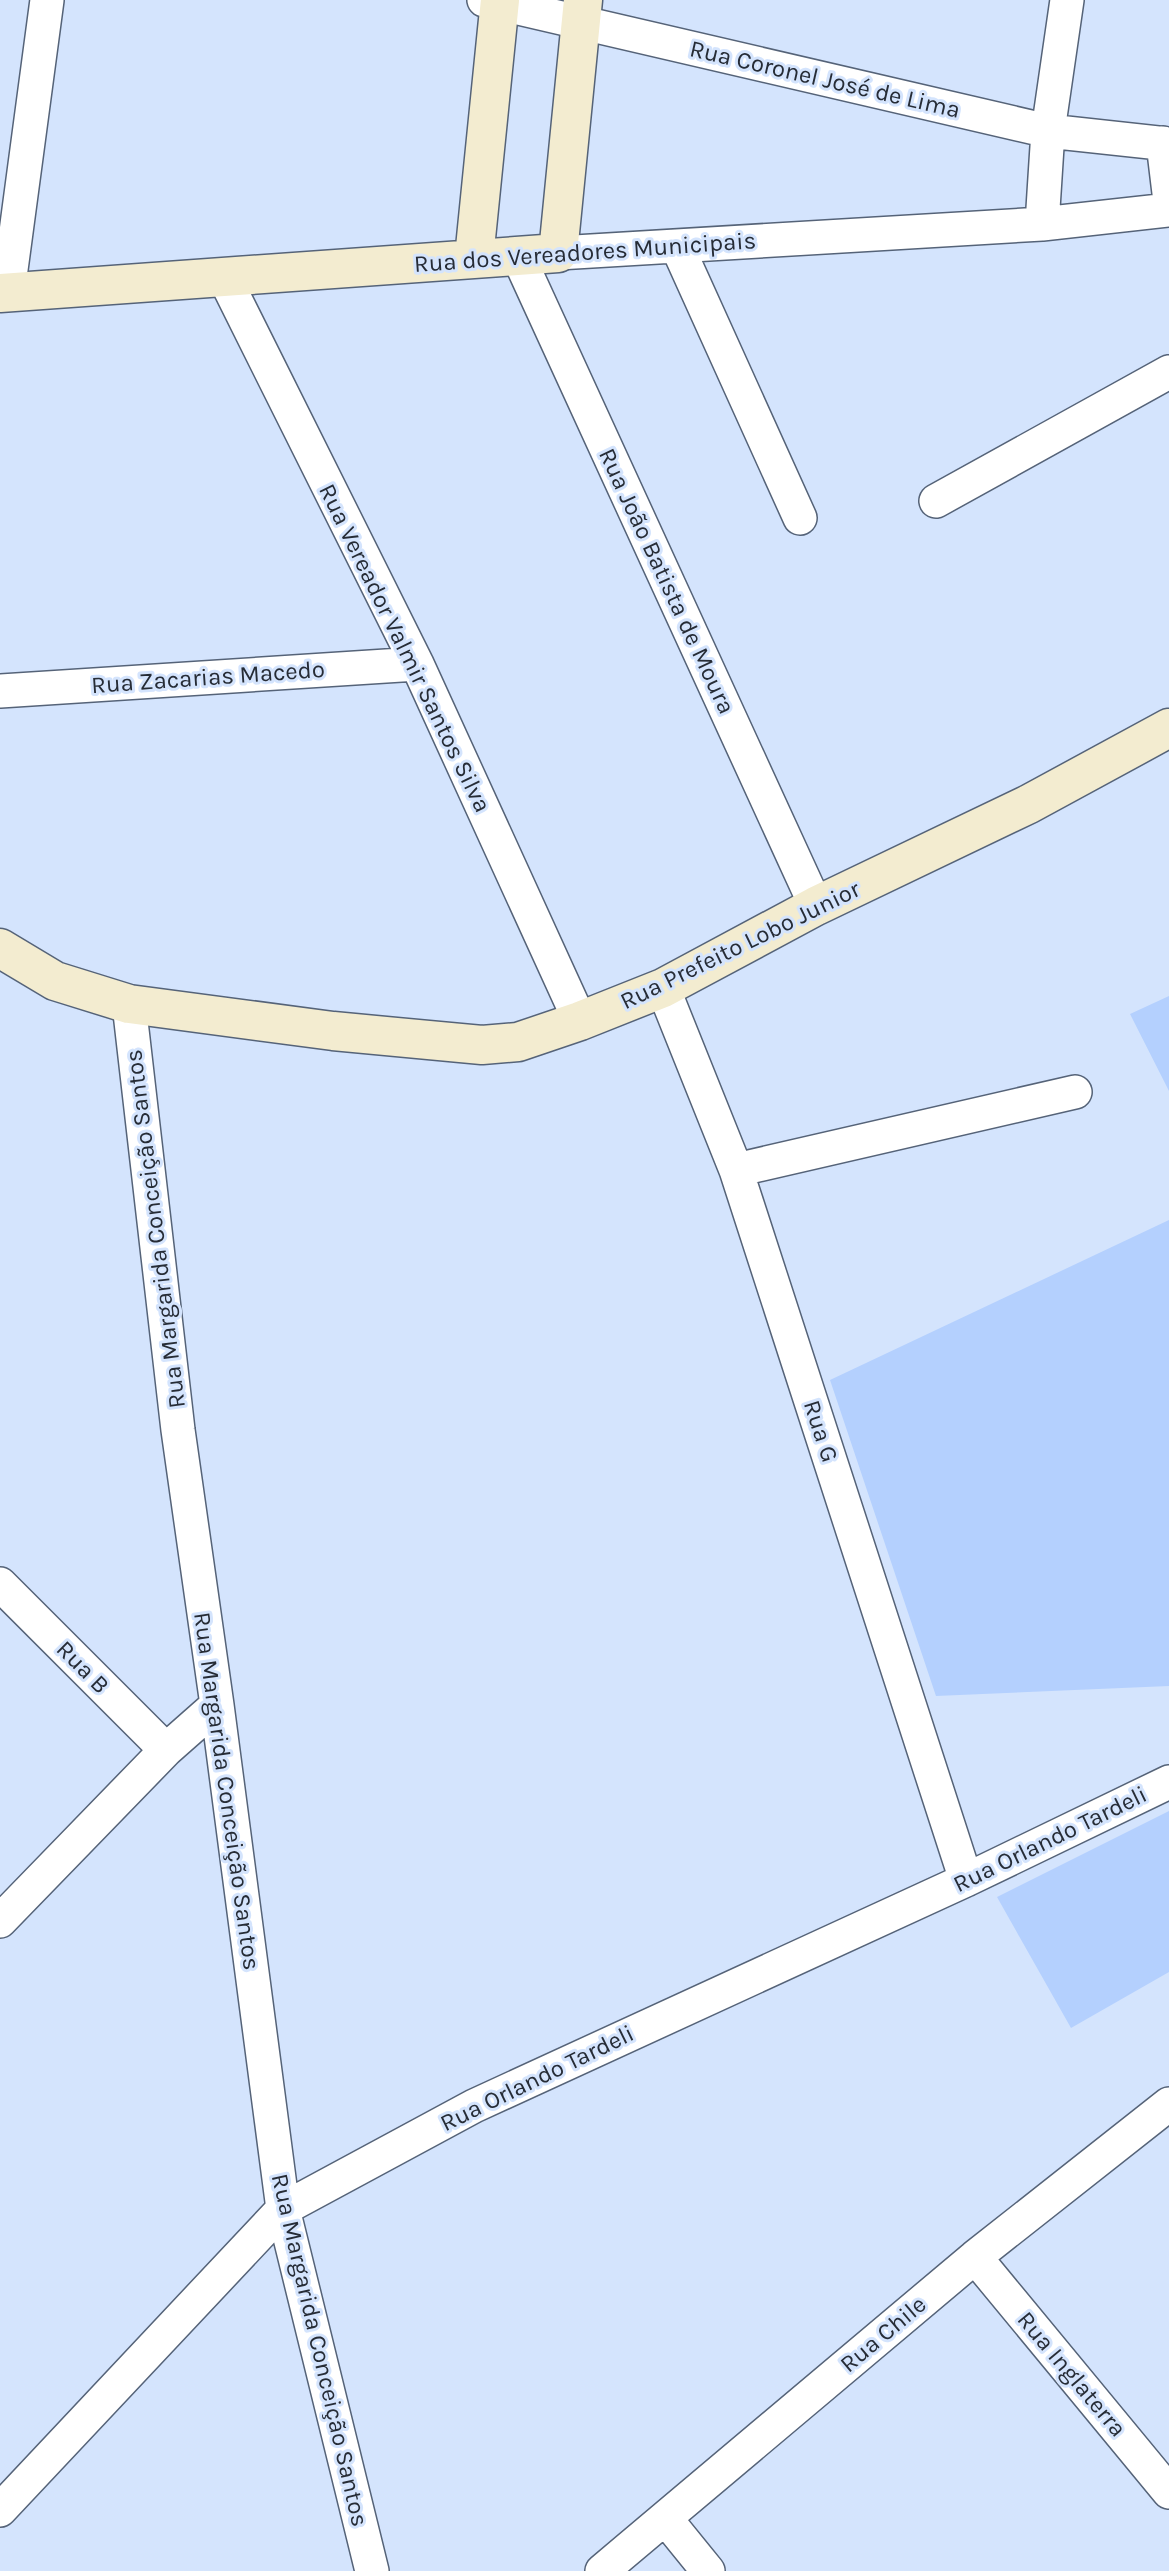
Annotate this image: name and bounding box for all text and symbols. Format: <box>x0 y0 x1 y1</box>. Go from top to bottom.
street label: Rua Coronel José de Lima <box>687 34 963 124</box>
street label: Rua dos Vereadores Municipais <box>413 226 757 278</box>
street label: Rua João Batista de Moura <box>593 444 741 718</box>
street label: Rua Vereador Valmir Santos Silva <box>313 479 497 817</box>
street label: Rua Zacarias Macedo <box>90 655 326 699</box>
street label: Rua Prefeito Lobo Junior <box>616 875 865 1015</box>
street label: Rua Margarida Conceição Santos <box>119 1048 191 1410</box>
street label: Rua G <box>798 1396 844 1466</box>
street label: Rua Margarida Conceição Santos <box>188 1610 266 1972</box>
street label: Rua B <box>51 1635 115 1699</box>
street label: Rua Orlando Tardeli <box>949 1780 1151 1898</box>
street label: Rua Orlando Tardeli <box>436 2019 638 2137</box>
street label: Rua Margarida Conceição Santos <box>266 2171 374 2529</box>
street label: Rua Chile <box>834 2290 932 2378</box>
street label: Rua Inglaterra <box>1012 2306 1132 2442</box>

